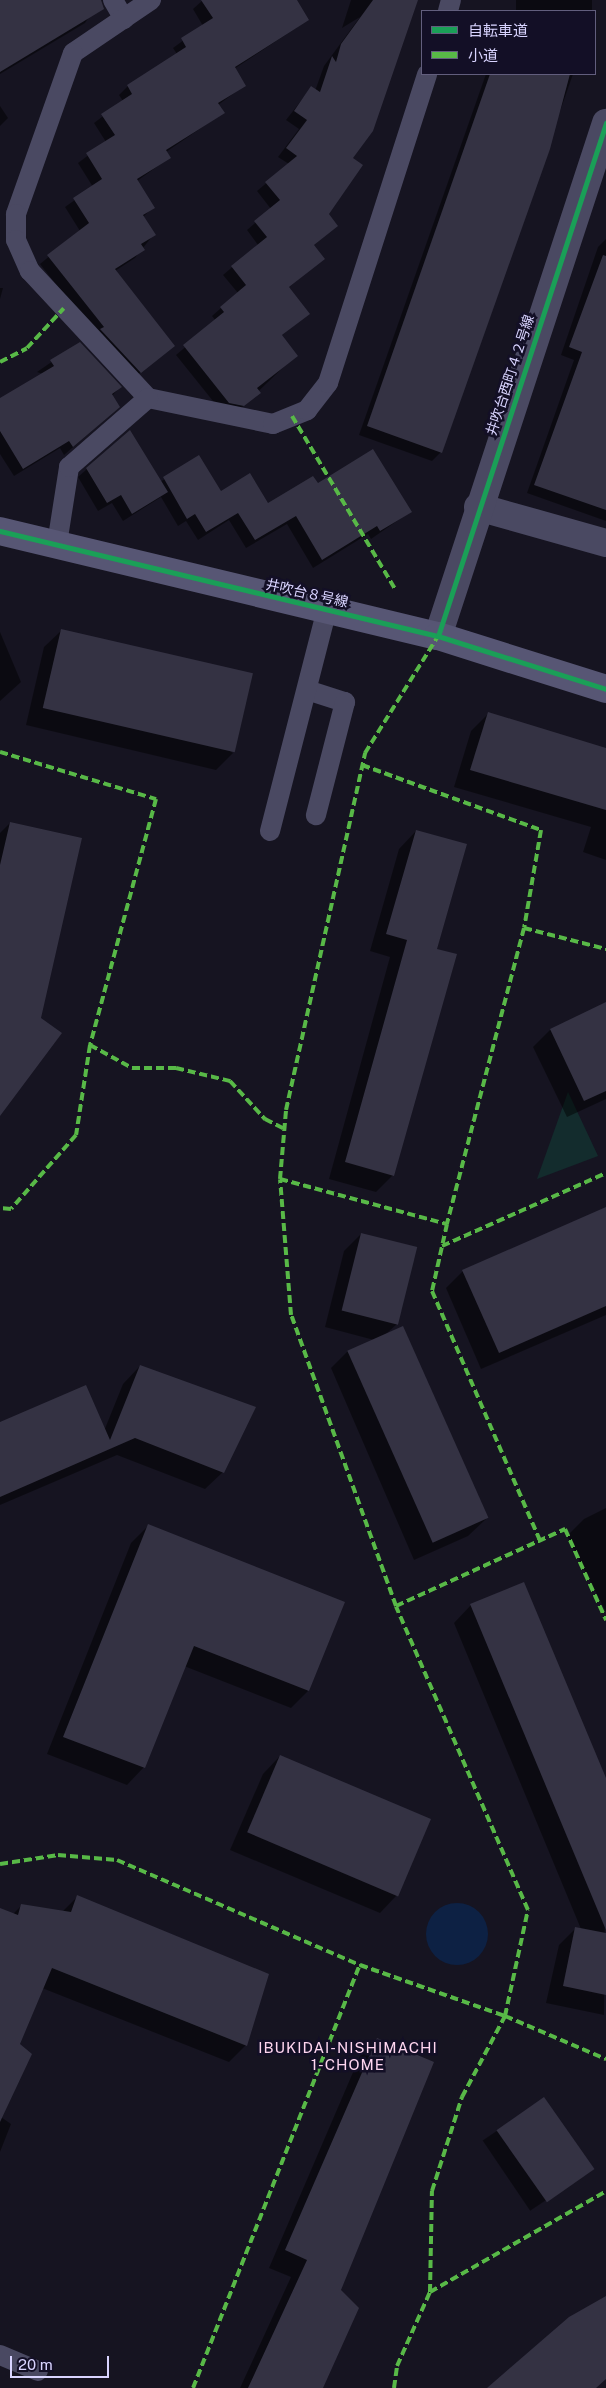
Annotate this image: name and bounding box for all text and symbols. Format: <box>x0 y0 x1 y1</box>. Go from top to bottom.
legend <box>421 10 596 75</box>
text: 自転車道 <box>468 22 528 39</box>
text: 小道 <box>468 47 498 64</box>
street label: 井吹台西町４２号線 <box>483 312 537 438</box>
street label: 井吹台８号線 <box>264 575 350 611</box>
district label: IBUKIDAI-NISHIMACHI 1-CHOME <box>256 2038 440 2073</box>
scale bar <box>12 2346 111 2378</box>
text: 20 m <box>18 2356 53 2373</box>

